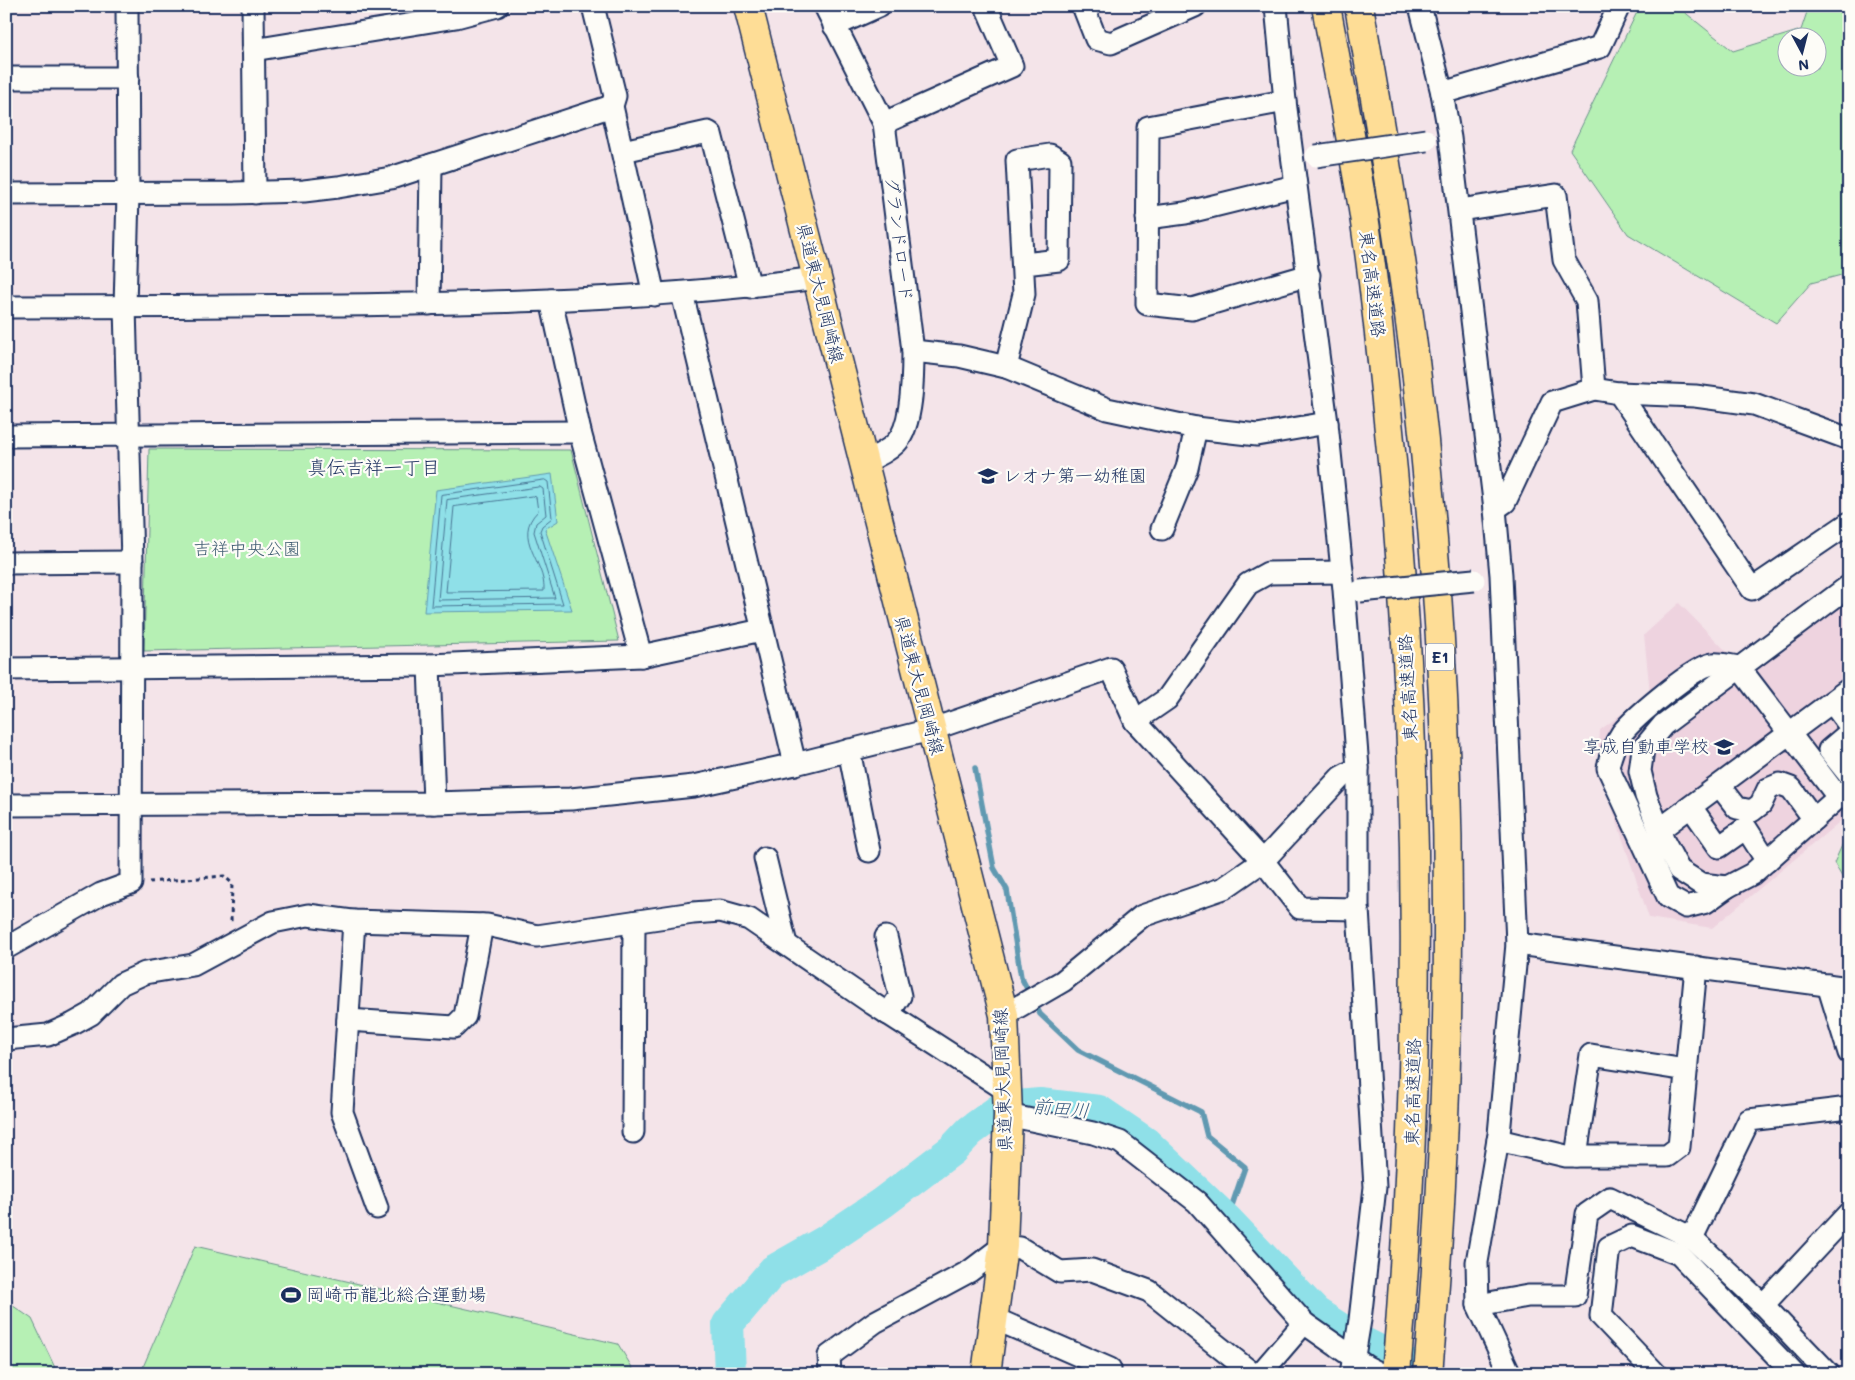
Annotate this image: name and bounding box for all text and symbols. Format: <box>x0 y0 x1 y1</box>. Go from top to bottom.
north arrow <box>1778 28 1828 78</box>
text: N <box>1797 55 1810 75</box>
street label: グランドロード <box>880 175 920 303</box>
street label: 県道東大見岡崎線 <box>792 220 850 366</box>
street label: 東名高速道路 <box>1355 229 1391 339</box>
district label: 真伝吉祥一丁目 <box>307 454 441 479</box>
place label: レオナ第一幼稚園 <box>1003 463 1147 487</box>
school or university icon: レオナ第一幼稚園 <box>977 465 999 487</box>
park label: 吉祥中央公園 <box>193 536 301 560</box>
street label: 県道東大見岡崎線 <box>890 612 950 757</box>
street label: 東名高速道路 <box>1392 633 1422 743</box>
road number: E1 <box>1426 644 1454 670</box>
place label: 享成自動車学校 <box>1583 734 1709 758</box>
school or university icon: 享成自動車学校 <box>1713 736 1735 758</box>
street label: 県道東大見岡崎線 <box>987 1008 1017 1152</box>
street label: 東名高速道路 <box>1399 1038 1425 1146</box>
water label: 前田川 <box>1032 1093 1091 1122</box>
place label: 岡崎市龍北総合運動場 <box>306 1282 486 1306</box>
sports icon: 岡崎市龍北総合運動場 <box>280 1284 302 1306</box>

